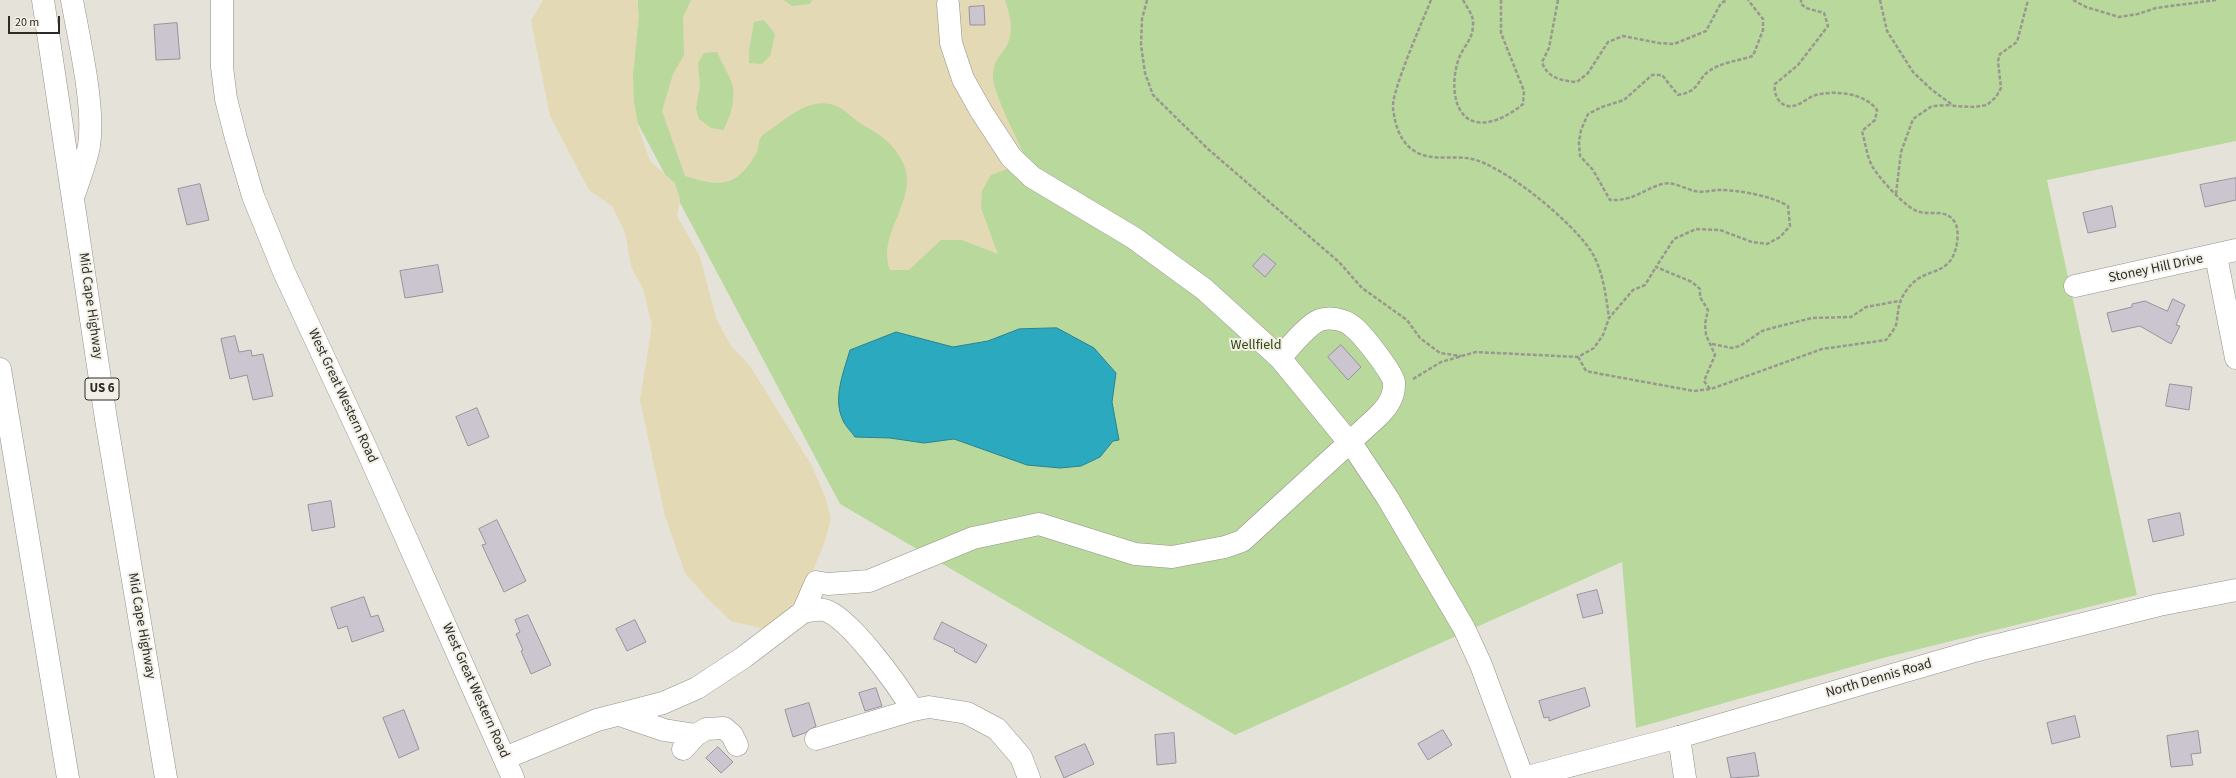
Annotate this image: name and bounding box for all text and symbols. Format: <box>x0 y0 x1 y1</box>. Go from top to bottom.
scale bar <box>10 8 62 34</box>
text: 20 m <box>15 14 39 31</box>
street label: Stoney Hill Drive <box>2107 251 2205 287</box>
street label: Mid Cape Highway <box>74 252 106 360</box>
street label: West Great Western Road <box>304 326 380 466</box>
park label: Wellfield <box>1231 338 1281 354</box>
road number: US 6 <box>85 378 119 400</box>
street label: Mid Cape Highway <box>123 572 159 680</box>
street label: West Great Western Road <box>438 621 512 761</box>
street label: North Dennis Road <box>1824 656 1934 702</box>

